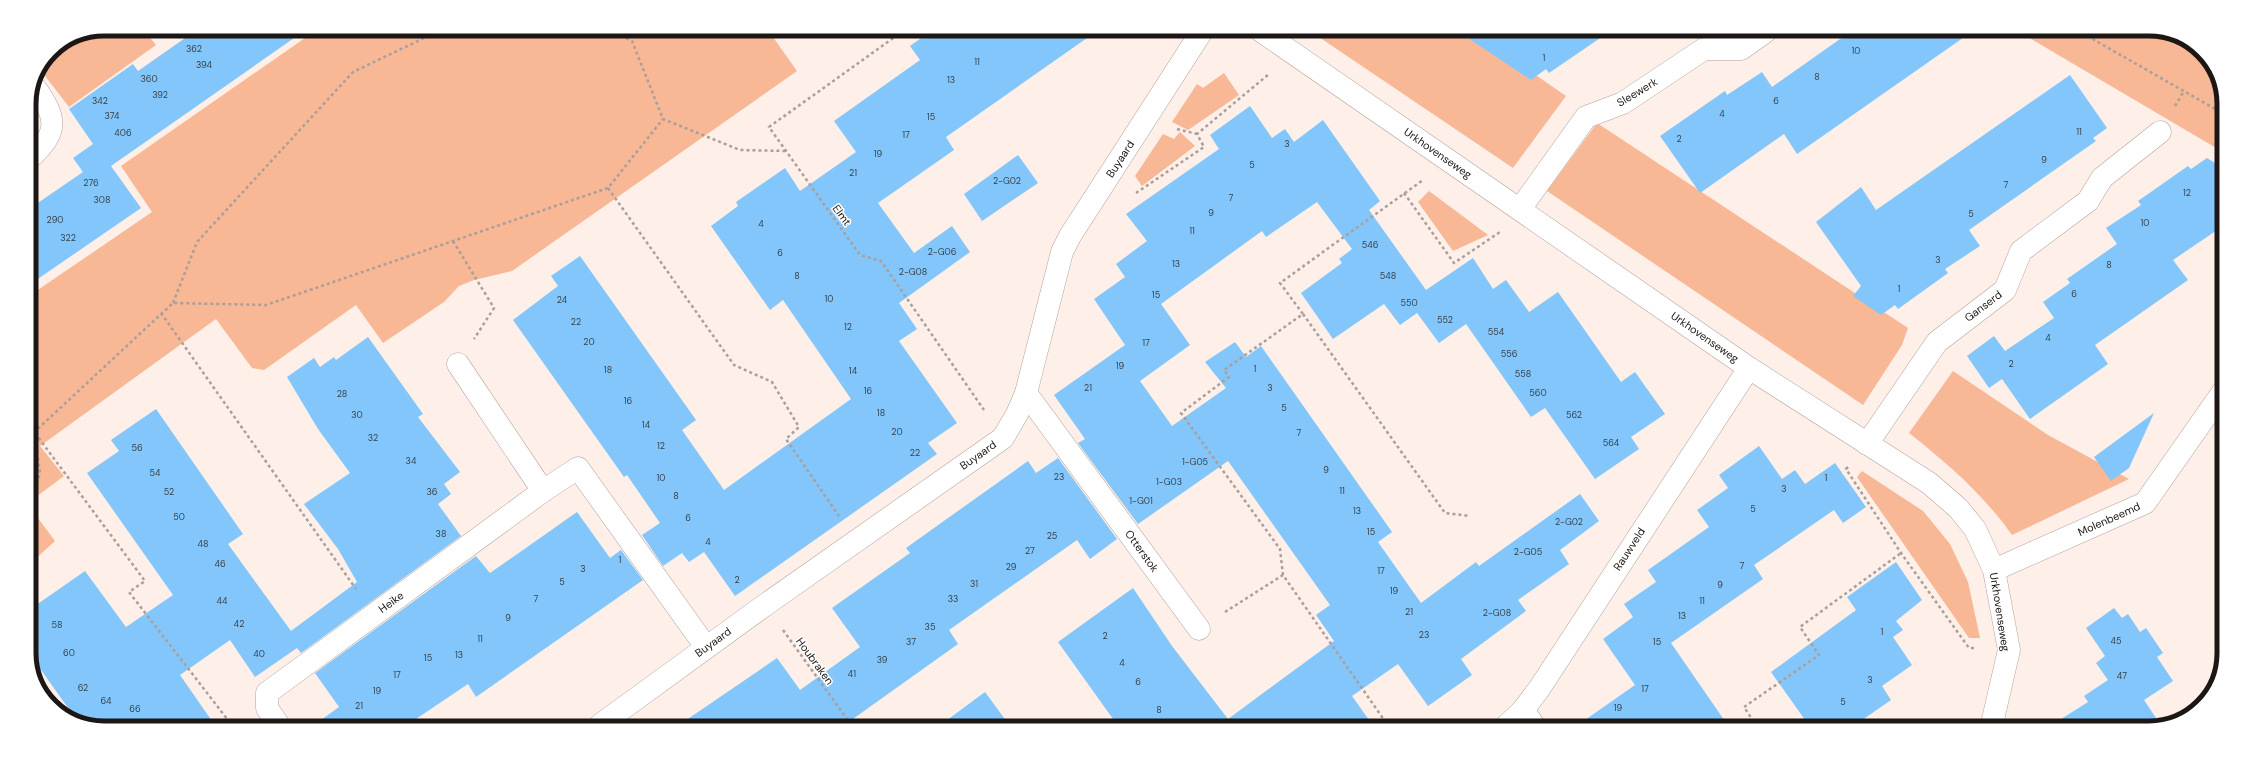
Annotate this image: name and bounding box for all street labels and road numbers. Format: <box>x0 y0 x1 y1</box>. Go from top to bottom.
street label: Sleewerk <box>1614 74 1660 110</box>
street label: Urkhovenseweg <box>1401 124 1475 182</box>
street label: Buyaard <box>1103 138 1137 180</box>
street label: Elmt <box>830 202 854 228</box>
street label: Ganserd <box>1962 287 2005 325</box>
street label: Urkhovenseweg <box>1668 308 1742 366</box>
street label: Buyaard <box>957 437 999 473</box>
street label: Molenbeemd <box>2076 499 2142 539</box>
street label: Rauwveld <box>1610 525 1648 573</box>
street label: Otterstok <box>1122 527 1162 575</box>
street label: Urkhovenseweg <box>1987 572 2013 652</box>
street label: Heike <box>376 588 406 616</box>
street label: Buyaard <box>692 624 734 660</box>
street label: Houbraken <box>793 635 837 687</box>

